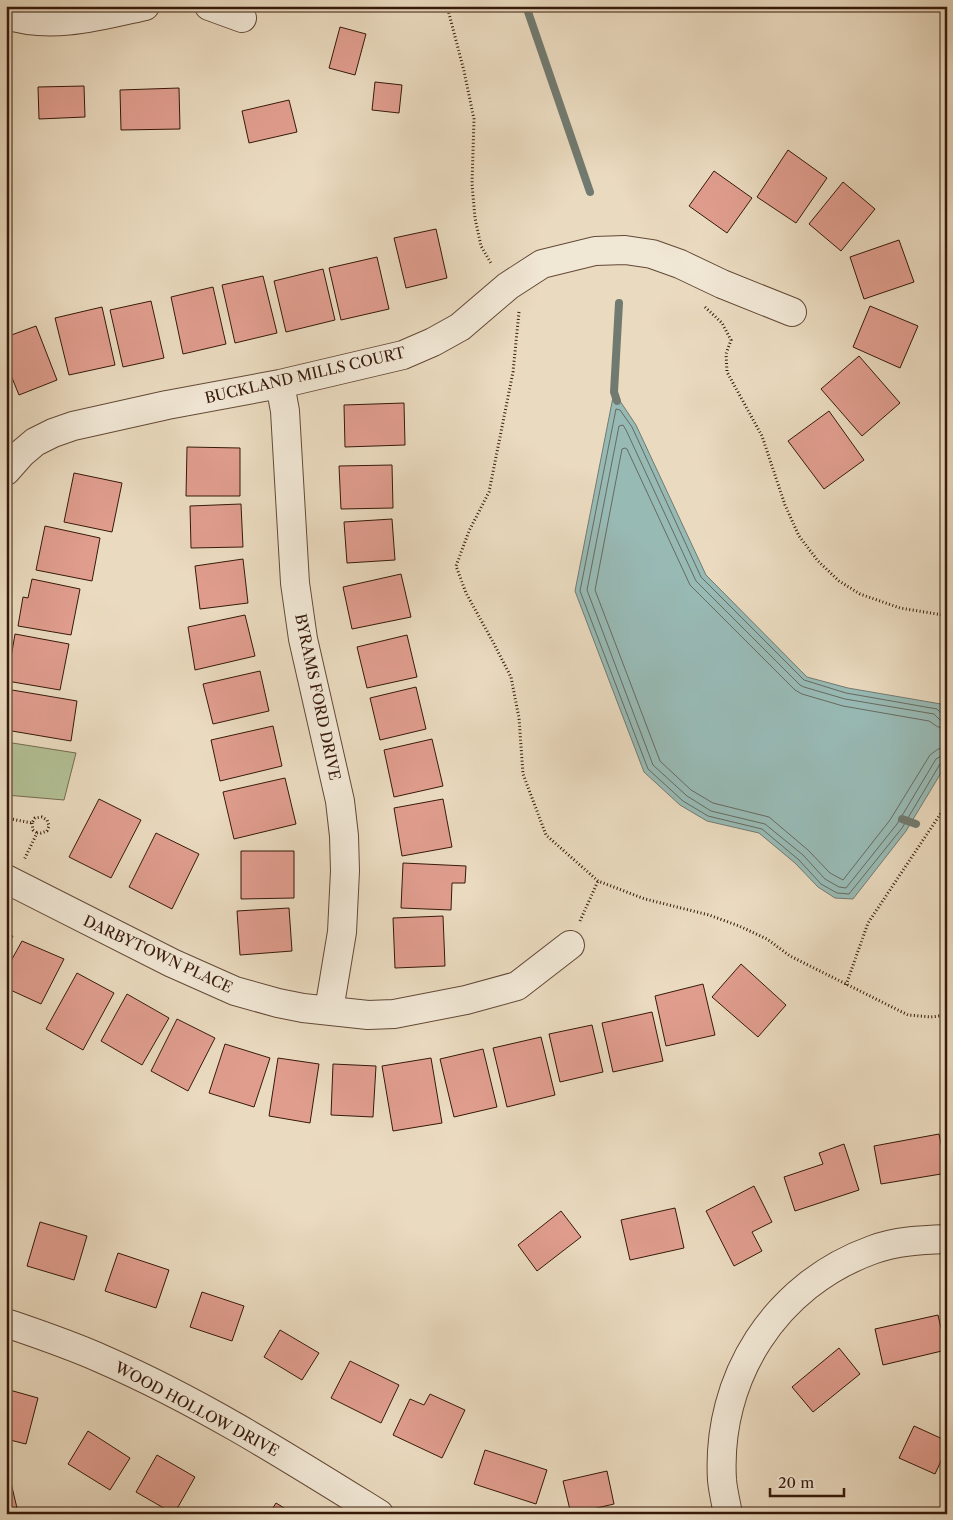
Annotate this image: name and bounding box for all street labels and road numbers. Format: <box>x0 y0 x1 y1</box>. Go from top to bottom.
street label: BUCKLAND MILLS COURT <box>203 342 408 407</box>
street label: BYRAMS FORD DRIVE <box>291 612 345 782</box>
street label: DARBYTOWN PLACE <box>80 911 236 997</box>
street label: WOOD HOLLOW DRIVE <box>111 1357 282 1460</box>

